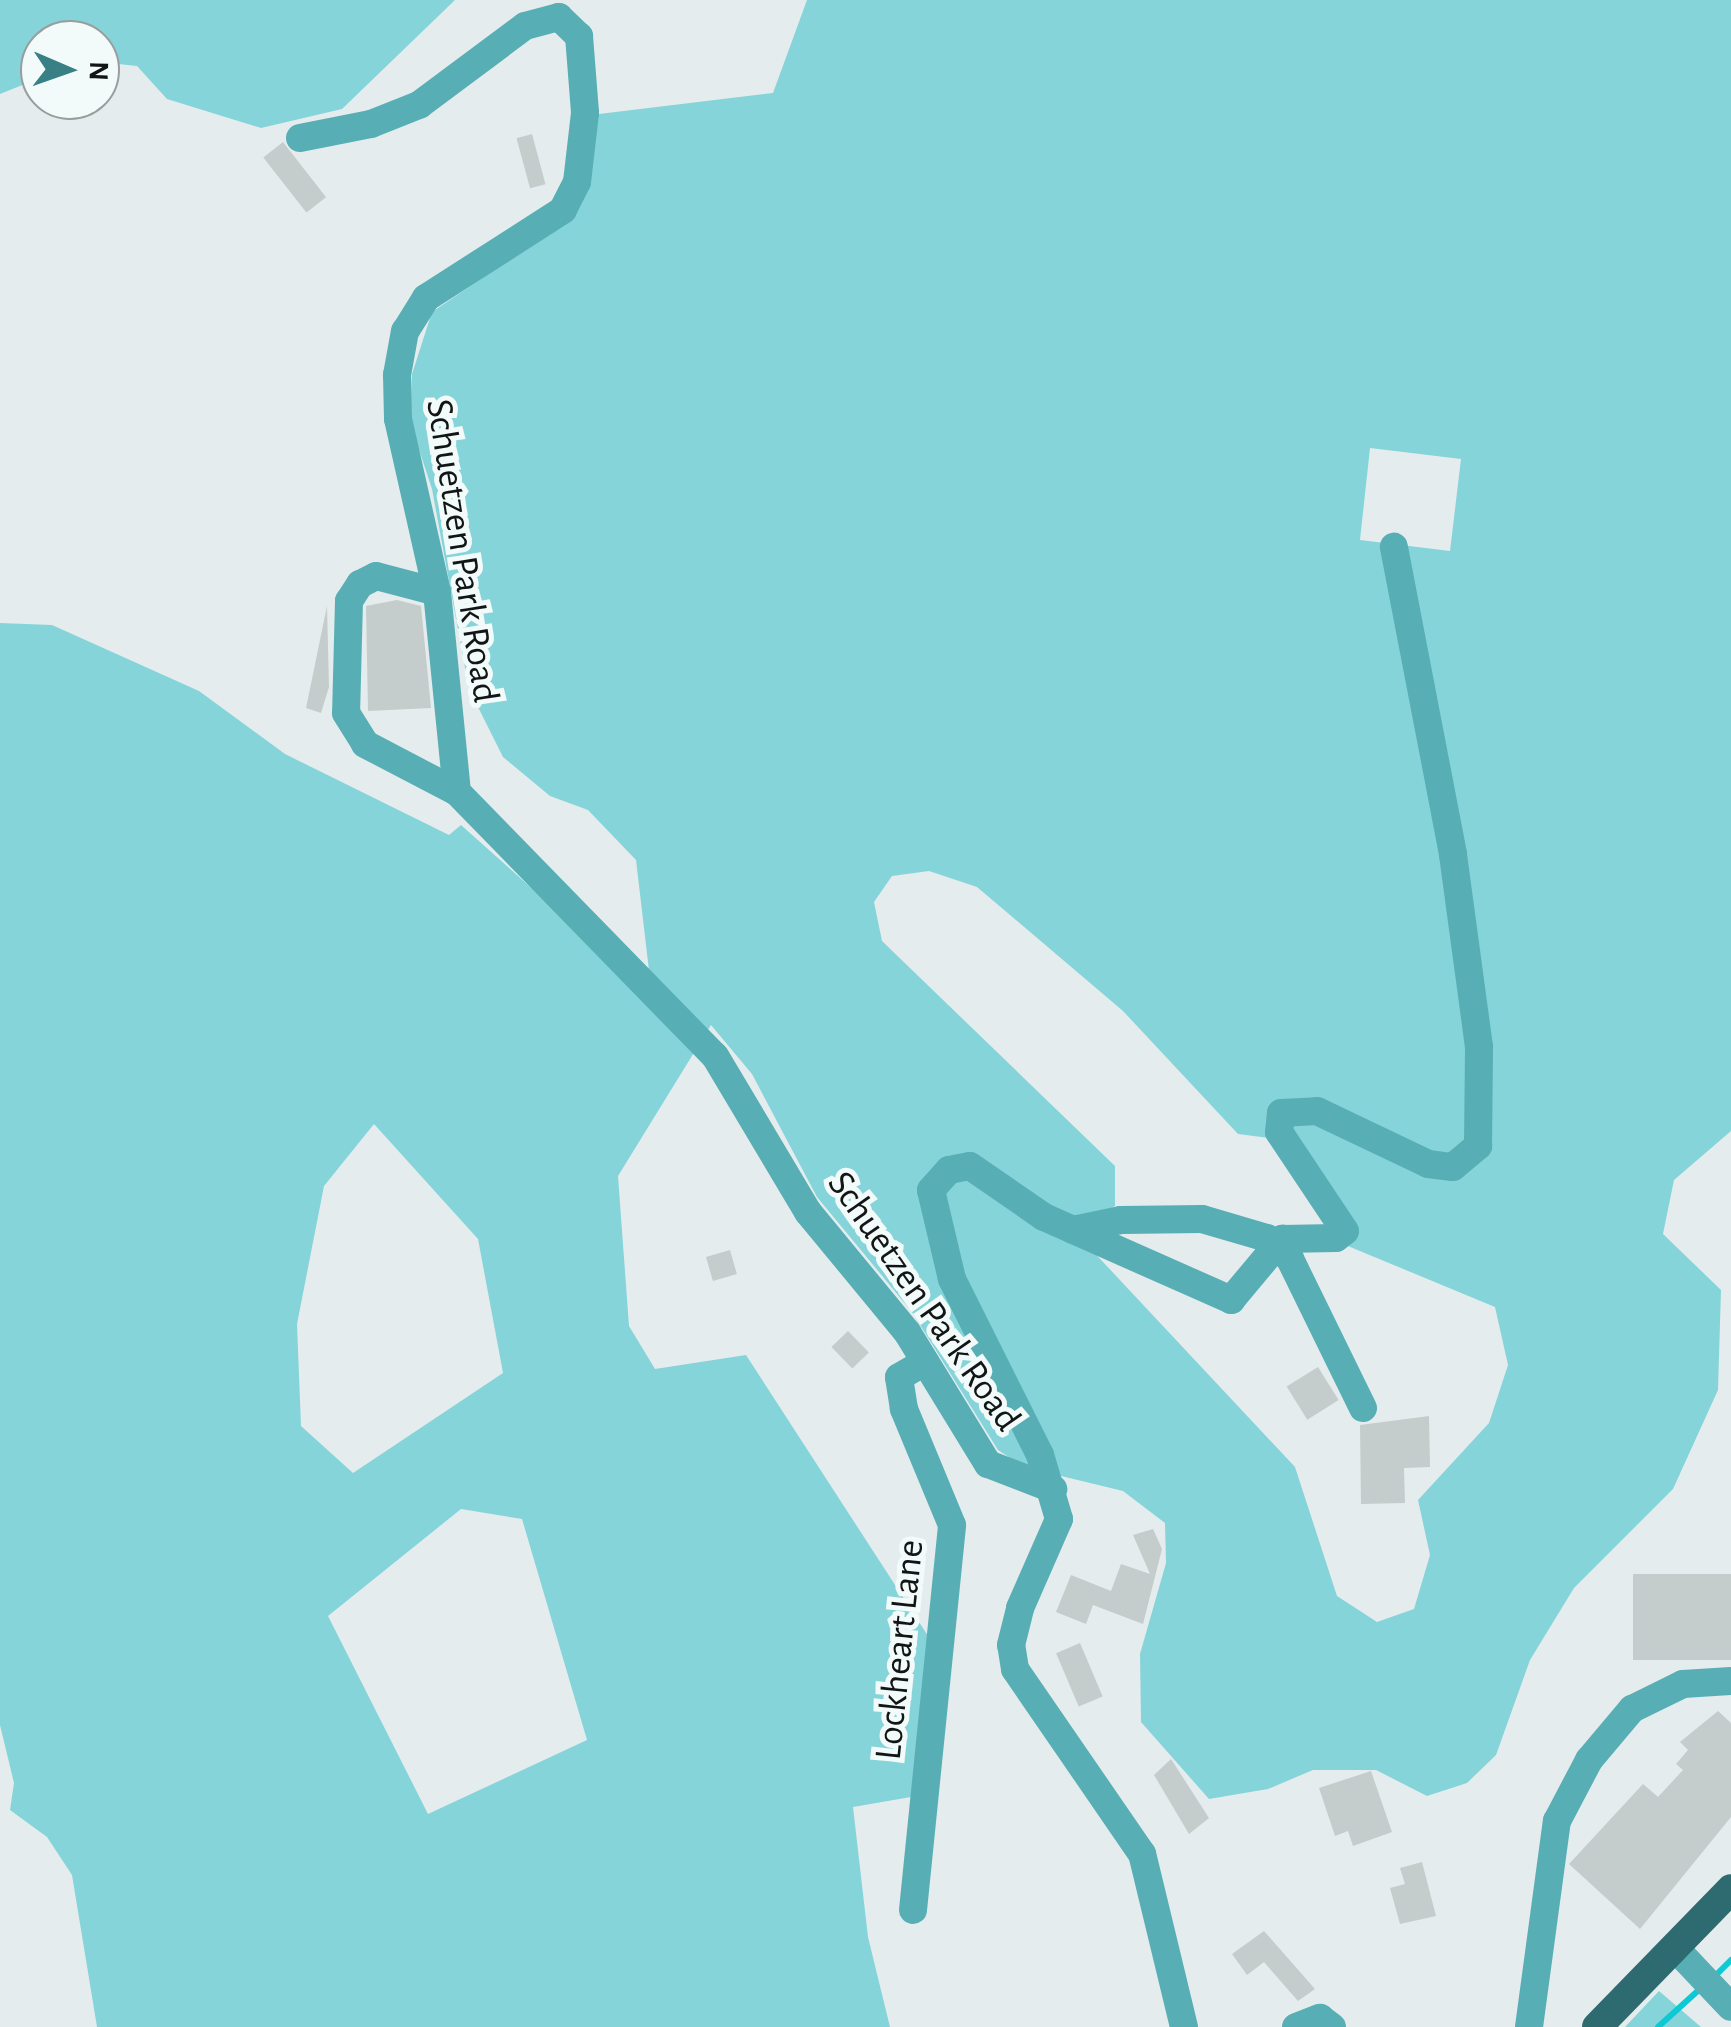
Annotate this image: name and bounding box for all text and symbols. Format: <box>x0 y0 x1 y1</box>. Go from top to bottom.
north arrow <box>20 20 120 120</box>
text: N <box>84 61 112 81</box>
street label: Schuetzen Park Road <box>415 396 507 706</box>
street label: Schuetzen Park Road <box>816 1163 1030 1441</box>
street label: Lockheart Lane <box>867 1538 935 1762</box>

